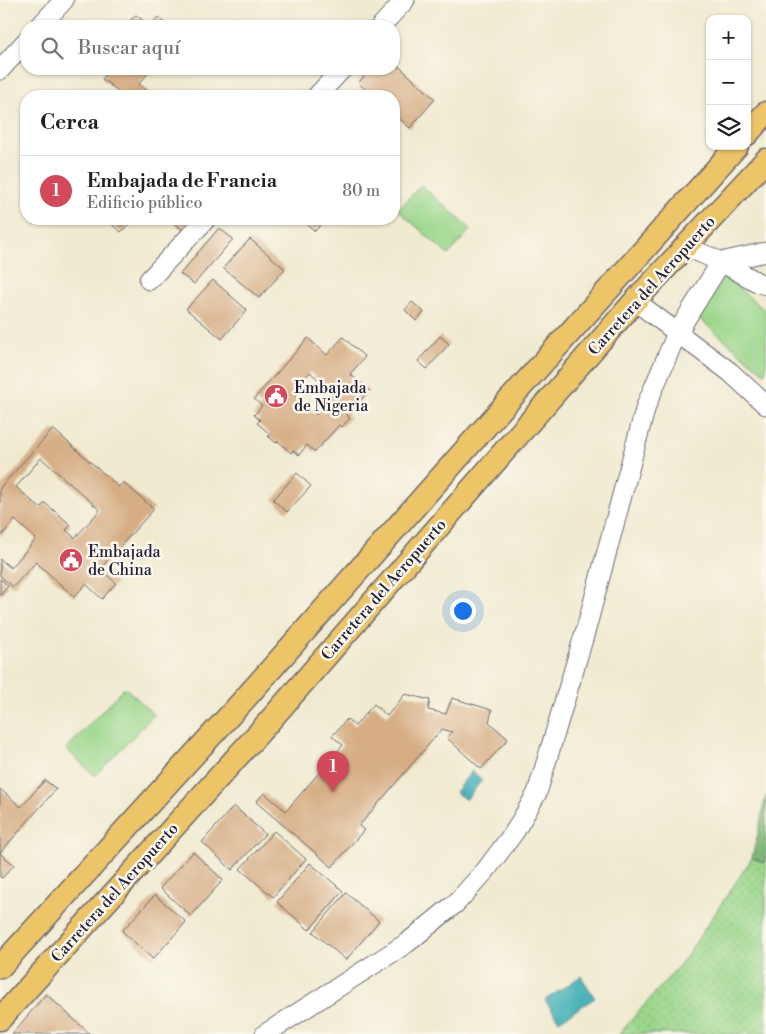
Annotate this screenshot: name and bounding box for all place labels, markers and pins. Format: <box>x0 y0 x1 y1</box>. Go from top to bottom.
place label: Embajada de Nigeria <box>294 378 369 416</box>
public building icon: Embajada de Nigeria <box>263 383 289 409</box>
place label: Embajada de China <box>88 542 162 580</box>
public building icon: Embajada de China <box>58 547 84 573</box>
pin: 1 <box>317 751 349 792</box>

